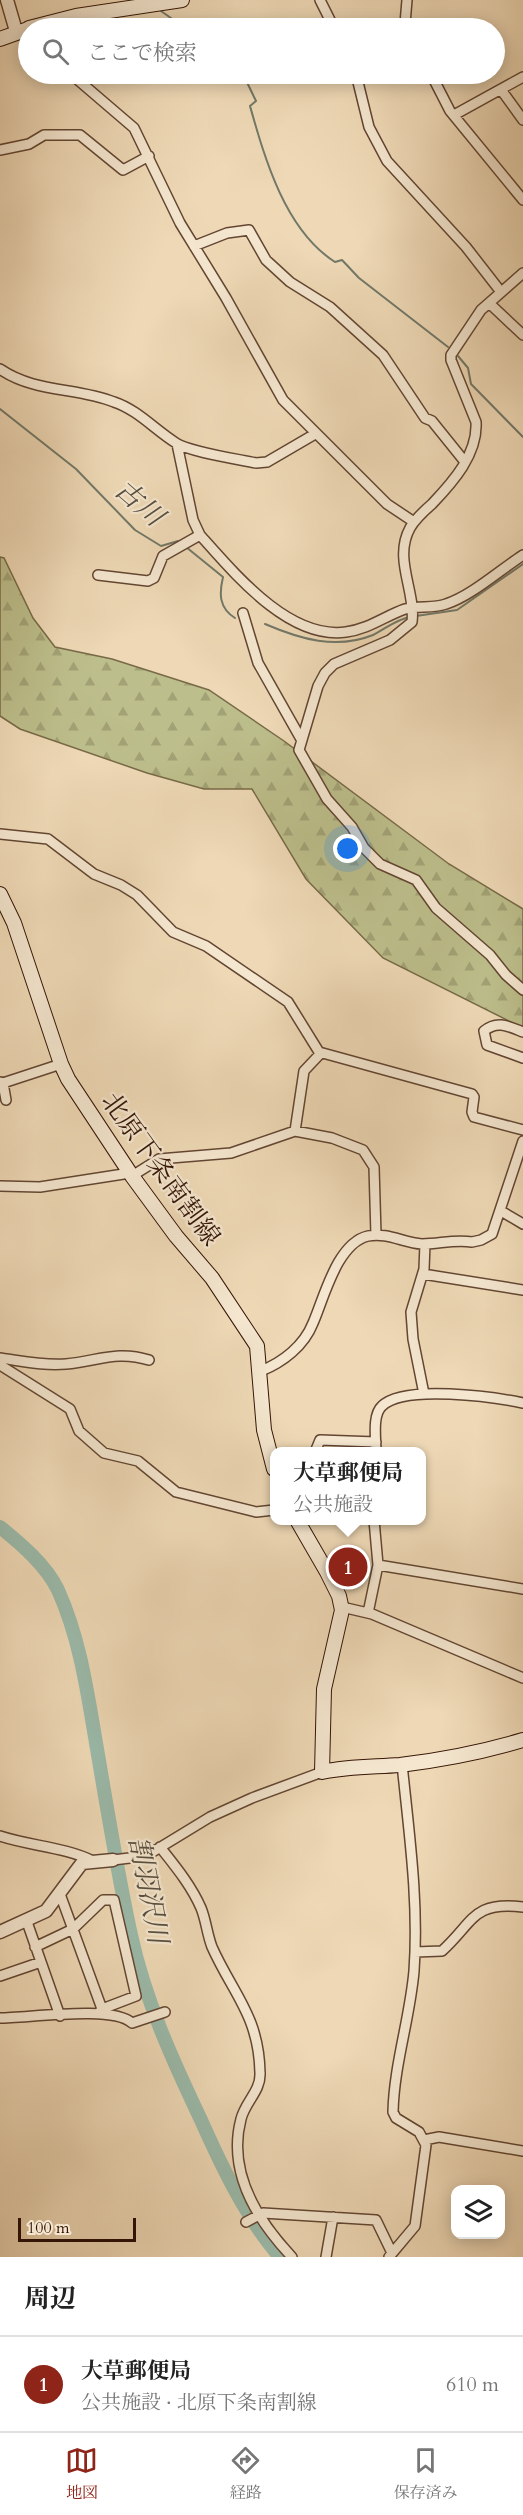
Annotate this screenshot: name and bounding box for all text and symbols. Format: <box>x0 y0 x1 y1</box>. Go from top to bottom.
search box <box>18 18 505 84</box>
icon: search <box>39 35 72 68</box>
text: ここで検索 <box>87 38 197 68</box>
water label: 古川 <box>106 471 174 537</box>
your location <box>333 834 362 863</box>
street label: 北原下条南割線 <box>93 1085 229 1253</box>
popup <box>270 1447 426 1525</box>
text: 大草郵便局 <box>293 1458 403 1488</box>
text: 公共施設 <box>293 1491 373 1518</box>
pin: 1 <box>328 1544 368 1590</box>
water label: 割羽沢川 <box>120 1833 177 1949</box>
map controls <box>451 2185 505 2239</box>
button: layers <box>451 2185 505 2239</box>
scale bar <box>18 2215 136 2242</box>
text: 100 m <box>27 2217 69 2239</box>
text: 周辺 <box>24 2281 76 2316</box>
text: 大草郵便局 <box>81 2356 191 2386</box>
text: 1 <box>38 2371 49 2398</box>
text: 610 m <box>446 2371 499 2398</box>
text: 公共施設 · 北原下条南割線 <box>81 2389 317 2416</box>
tab: 地図 <box>65 2444 98 2504</box>
tab: 経路 <box>229 2444 262 2504</box>
tab: 保存済み <box>393 2444 457 2504</box>

